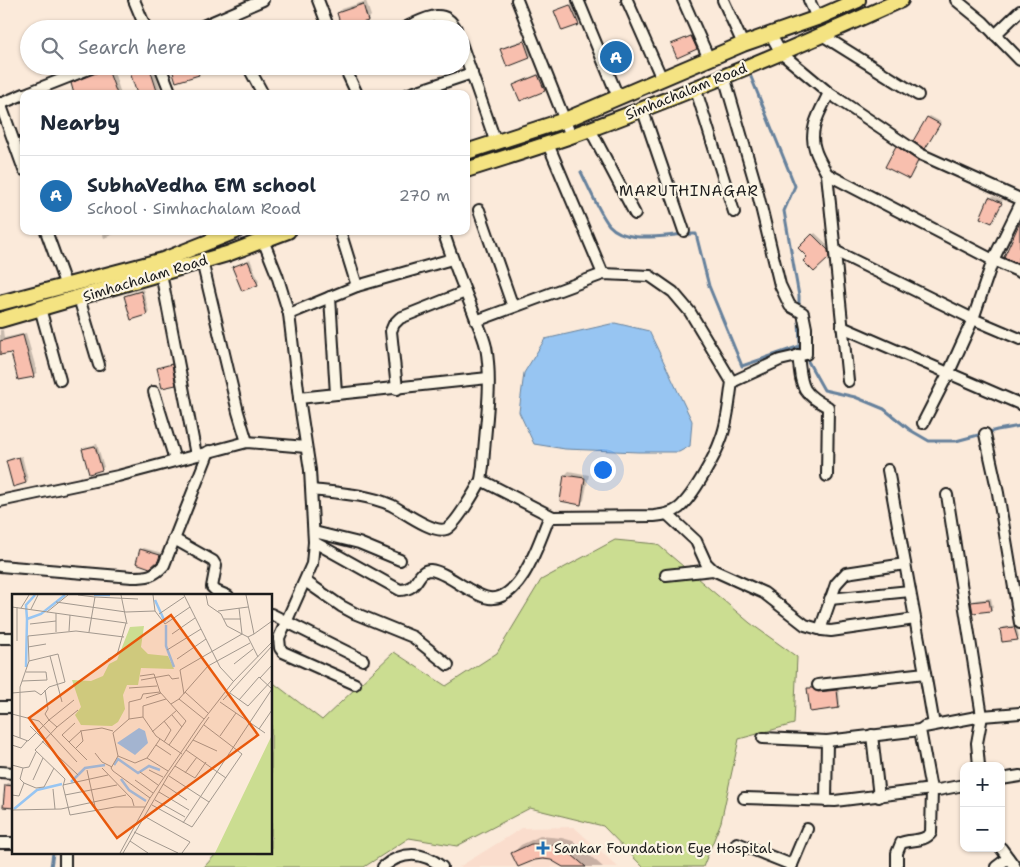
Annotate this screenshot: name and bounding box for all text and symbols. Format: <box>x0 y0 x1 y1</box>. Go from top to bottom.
search box <box>20 20 470 75</box>
icon: search <box>38 34 66 62</box>
text: Search here <box>78 35 187 60</box>
pin: A <box>600 38 632 76</box>
street label: Simhachalam Road <box>623 58 750 124</box>
text: Nearby <box>40 109 120 137</box>
text: SubhaVedha EM school <box>87 173 316 198</box>
district label: MARUTHINAGAR <box>619 181 759 201</box>
text: A <box>50 185 62 206</box>
text: 270 m <box>399 185 450 206</box>
text: School · Simhachalam Road <box>87 198 301 219</box>
street label: Simhachalam Road <box>80 250 210 306</box>
your location <box>590 457 616 483</box>
inset map <box>12 594 272 854</box>
map controls <box>960 762 1005 852</box>
button: + <box>960 762 1005 807</box>
button: − <box>960 807 1005 852</box>
place label: Sankar Foundation Eye Hospital <box>554 839 772 857</box>
marker: Sankar Foundation Eye Hospital <box>536 841 550 855</box>

